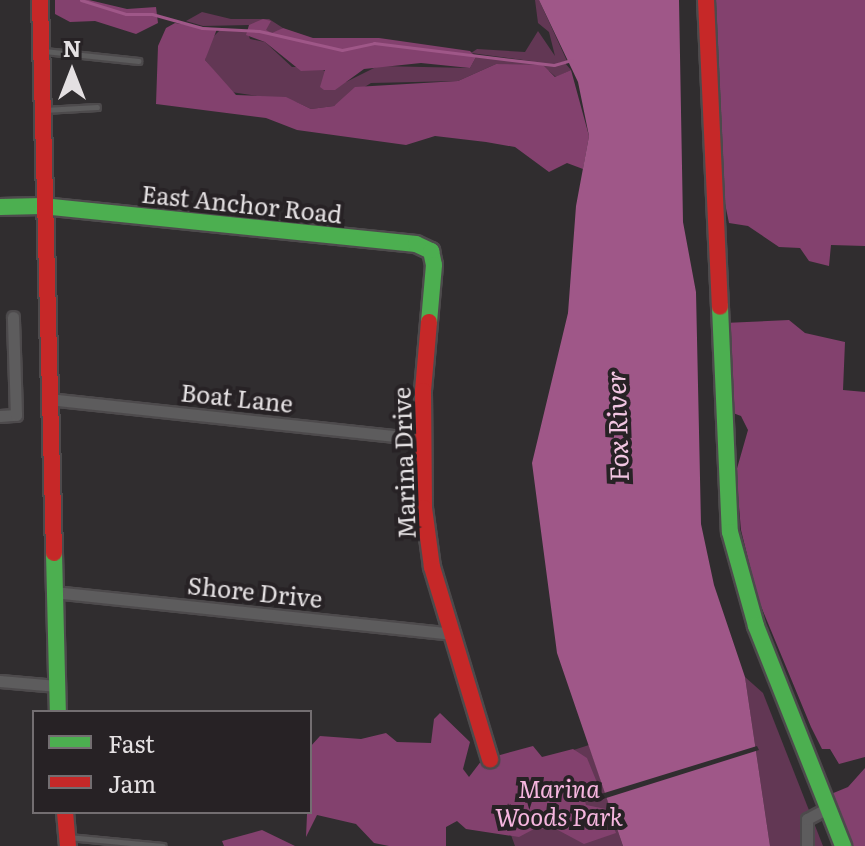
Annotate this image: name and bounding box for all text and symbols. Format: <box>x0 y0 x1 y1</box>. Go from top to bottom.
text: N <box>63 31 81 64</box>
north arrow <box>32 32 112 112</box>
street label: East Anchor Road <box>140 178 344 228</box>
water label: Fox River <box>598 370 634 482</box>
street label: Boat Lane <box>179 377 295 417</box>
street label: Marina Drive <box>386 386 420 540</box>
street label: Shore Drive <box>186 570 324 612</box>
legend <box>32 710 312 814</box>
text: Fast <box>108 725 155 760</box>
text: Jam <box>108 765 156 800</box>
park label: Marina Woods Park <box>495 774 623 830</box>

